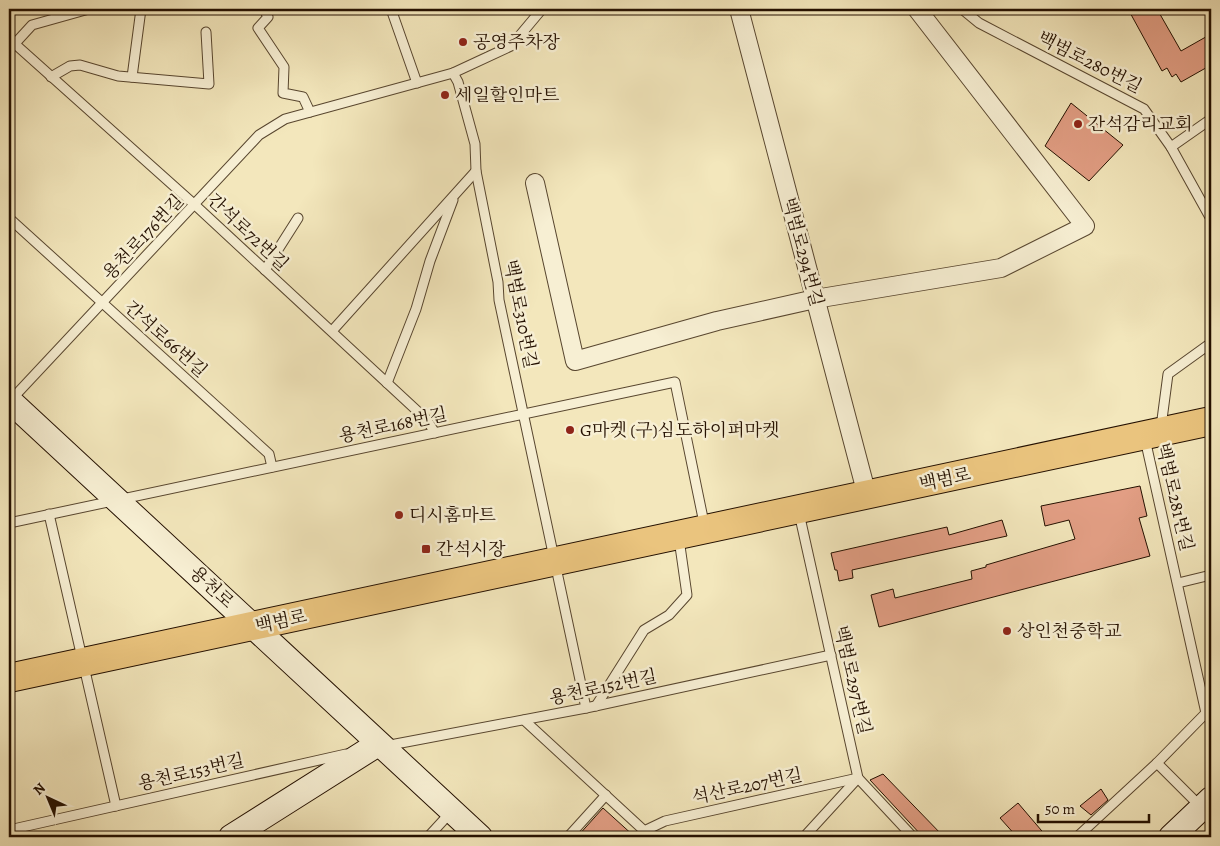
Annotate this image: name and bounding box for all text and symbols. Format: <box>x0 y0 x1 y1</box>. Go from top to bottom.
street label: 백범로280번길 <box>1034 25 1146 99</box>
place label: 공영주차장 <box>473 30 561 54</box>
marker: 공영주차장 <box>457 36 469 48</box>
place label: 세일할인마트 <box>455 83 560 107</box>
marker: 세일할인마트 <box>439 89 451 101</box>
place label: 간석감리교회 <box>1088 112 1192 136</box>
marker: 간석감리교회 <box>1072 118 1084 130</box>
street label: 간석로72번길 <box>202 188 294 276</box>
street label: 용천로176번길 <box>97 189 189 285</box>
street label: 백범로294번길 <box>777 195 829 309</box>
street label: 백범로310번길 <box>499 258 543 370</box>
street label: 간석로66번길 <box>119 295 213 383</box>
street label: 용천로168번길 <box>337 402 449 448</box>
place label: G마켓 (구)심도하이퍼마켓 <box>580 418 779 442</box>
marker: G마켓 (구)심도하이퍼마켓 <box>564 424 576 436</box>
street label: 백범로281번길 <box>1151 441 1199 553</box>
street label: 백범로 <box>917 462 973 496</box>
place label: 디시홈마트 <box>409 503 497 527</box>
marker: 디시홈마트 <box>393 509 405 521</box>
place label: 간석시장 <box>436 537 506 561</box>
marker: 간석시장 <box>420 543 432 555</box>
street label: 용천로 <box>185 560 239 614</box>
street label: 백범로 <box>253 604 309 638</box>
place label: 상인천중학교 <box>1017 619 1122 643</box>
street label: 백범로297번길 <box>829 623 877 737</box>
marker: 상인천중학교 <box>1001 625 1013 637</box>
street label: 용천로152번길 <box>547 664 659 710</box>
street label: 용천로153번길 <box>136 748 246 796</box>
street label: 석산로207번길 <box>689 763 805 809</box>
north arrow <box>22 774 72 824</box>
text: N <box>29 779 50 799</box>
scale bar <box>1038 791 1149 823</box>
text: 50 m <box>1045 799 1075 819</box>

